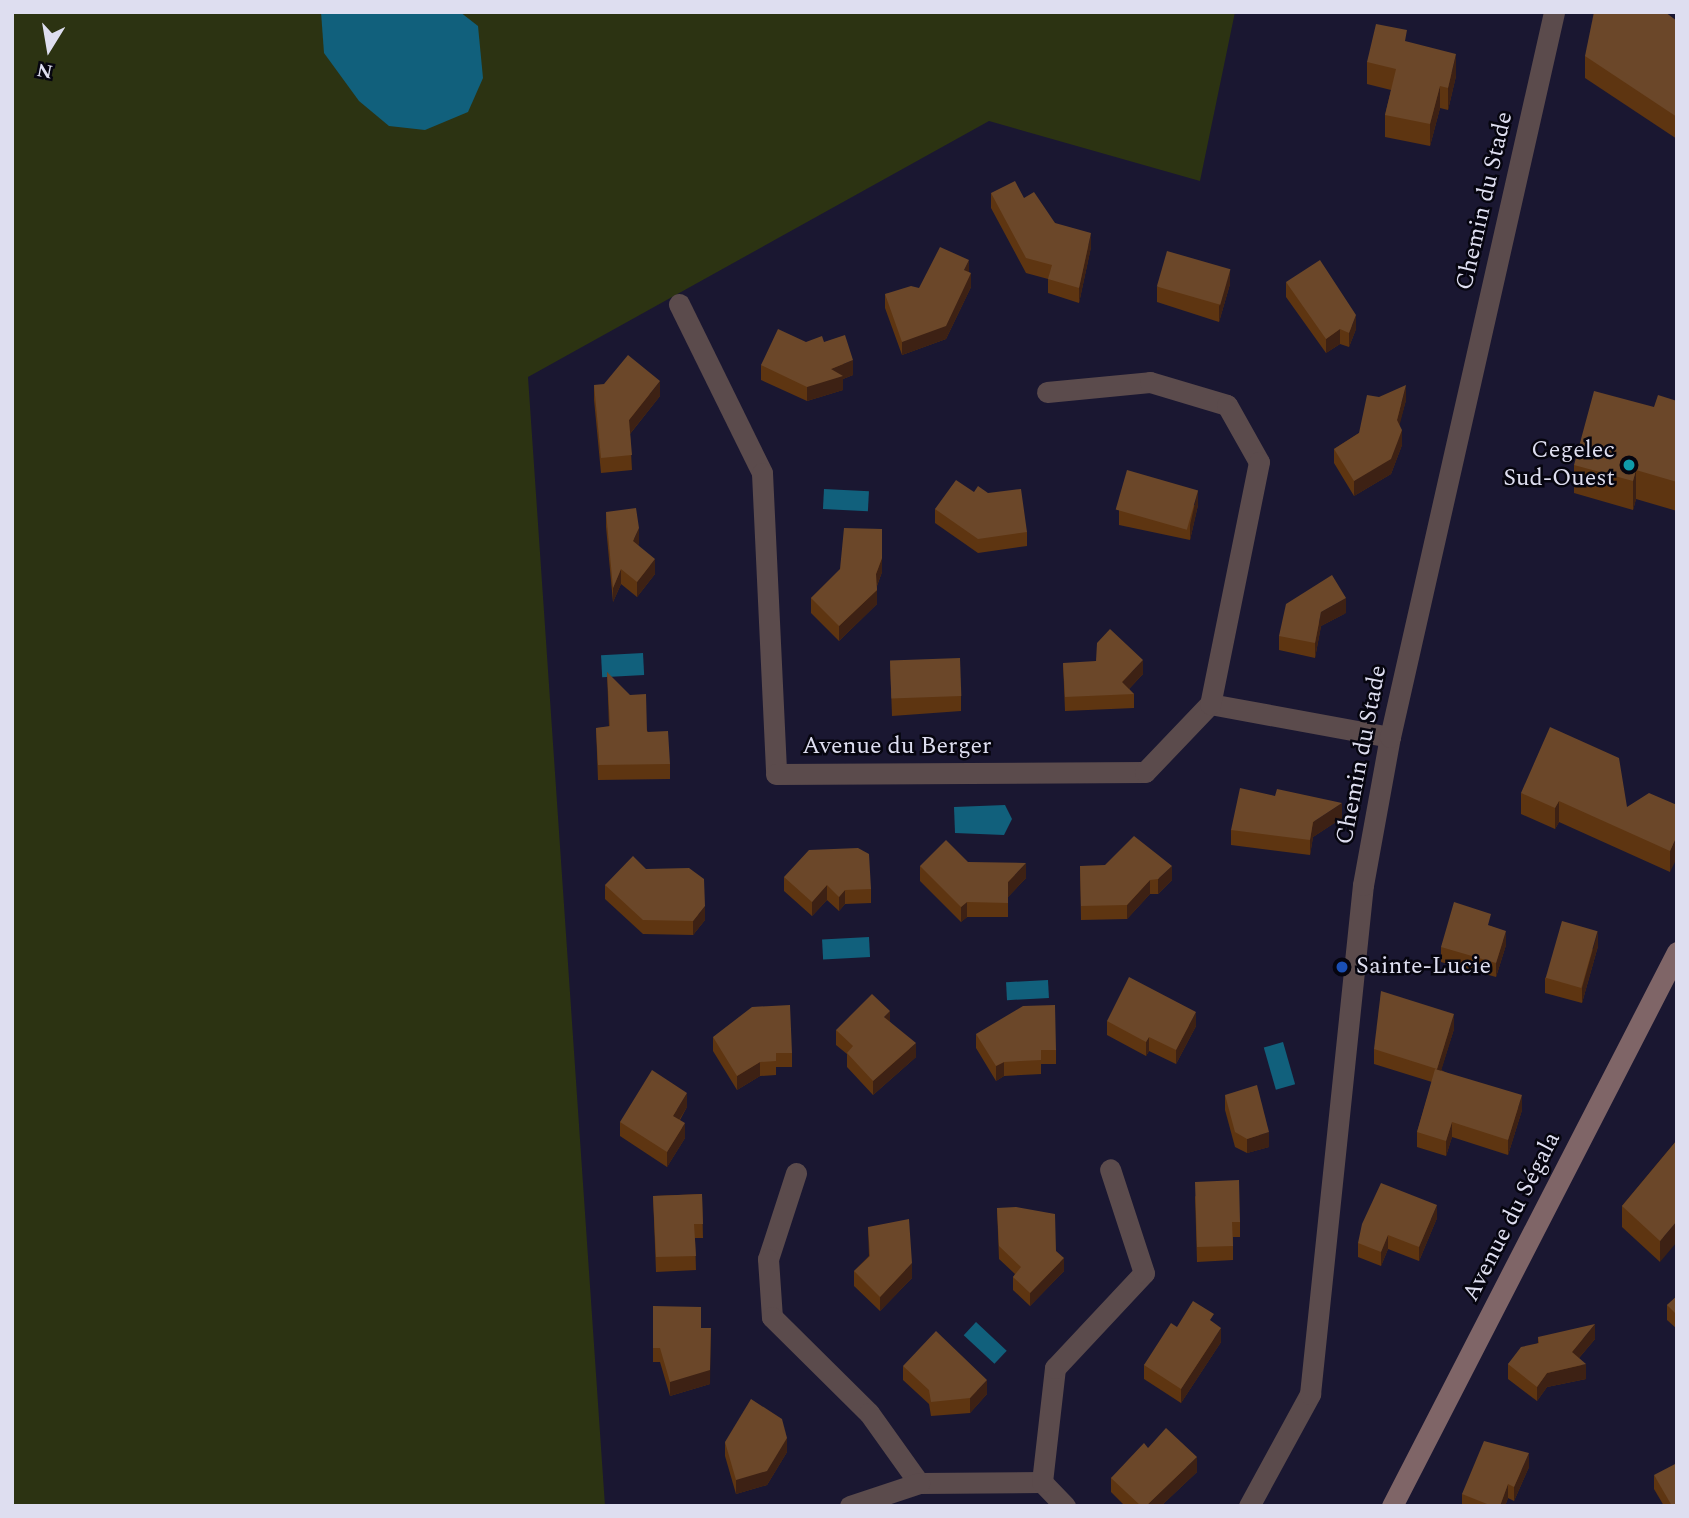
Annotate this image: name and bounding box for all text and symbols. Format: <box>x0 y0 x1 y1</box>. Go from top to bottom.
north arrow <box>14 14 84 84</box>
text: N <box>35 54 55 86</box>
street label: Chemin du Stade <box>1450 109 1520 293</box>
place label: Cegelec Sud-Ouest <box>1503 437 1615 493</box>
marker: Cegelec Sud-Ouest <box>1621 457 1637 473</box>
street label: Chemin du Stade <box>1330 663 1394 847</box>
street label: Avenue du Berger <box>802 733 992 761</box>
place label: Sainte-Lucie <box>1356 953 1491 981</box>
marker: Sainte-Lucie <box>1334 959 1350 975</box>
street label: Avenue du Ségala <box>1457 1128 1567 1306</box>

